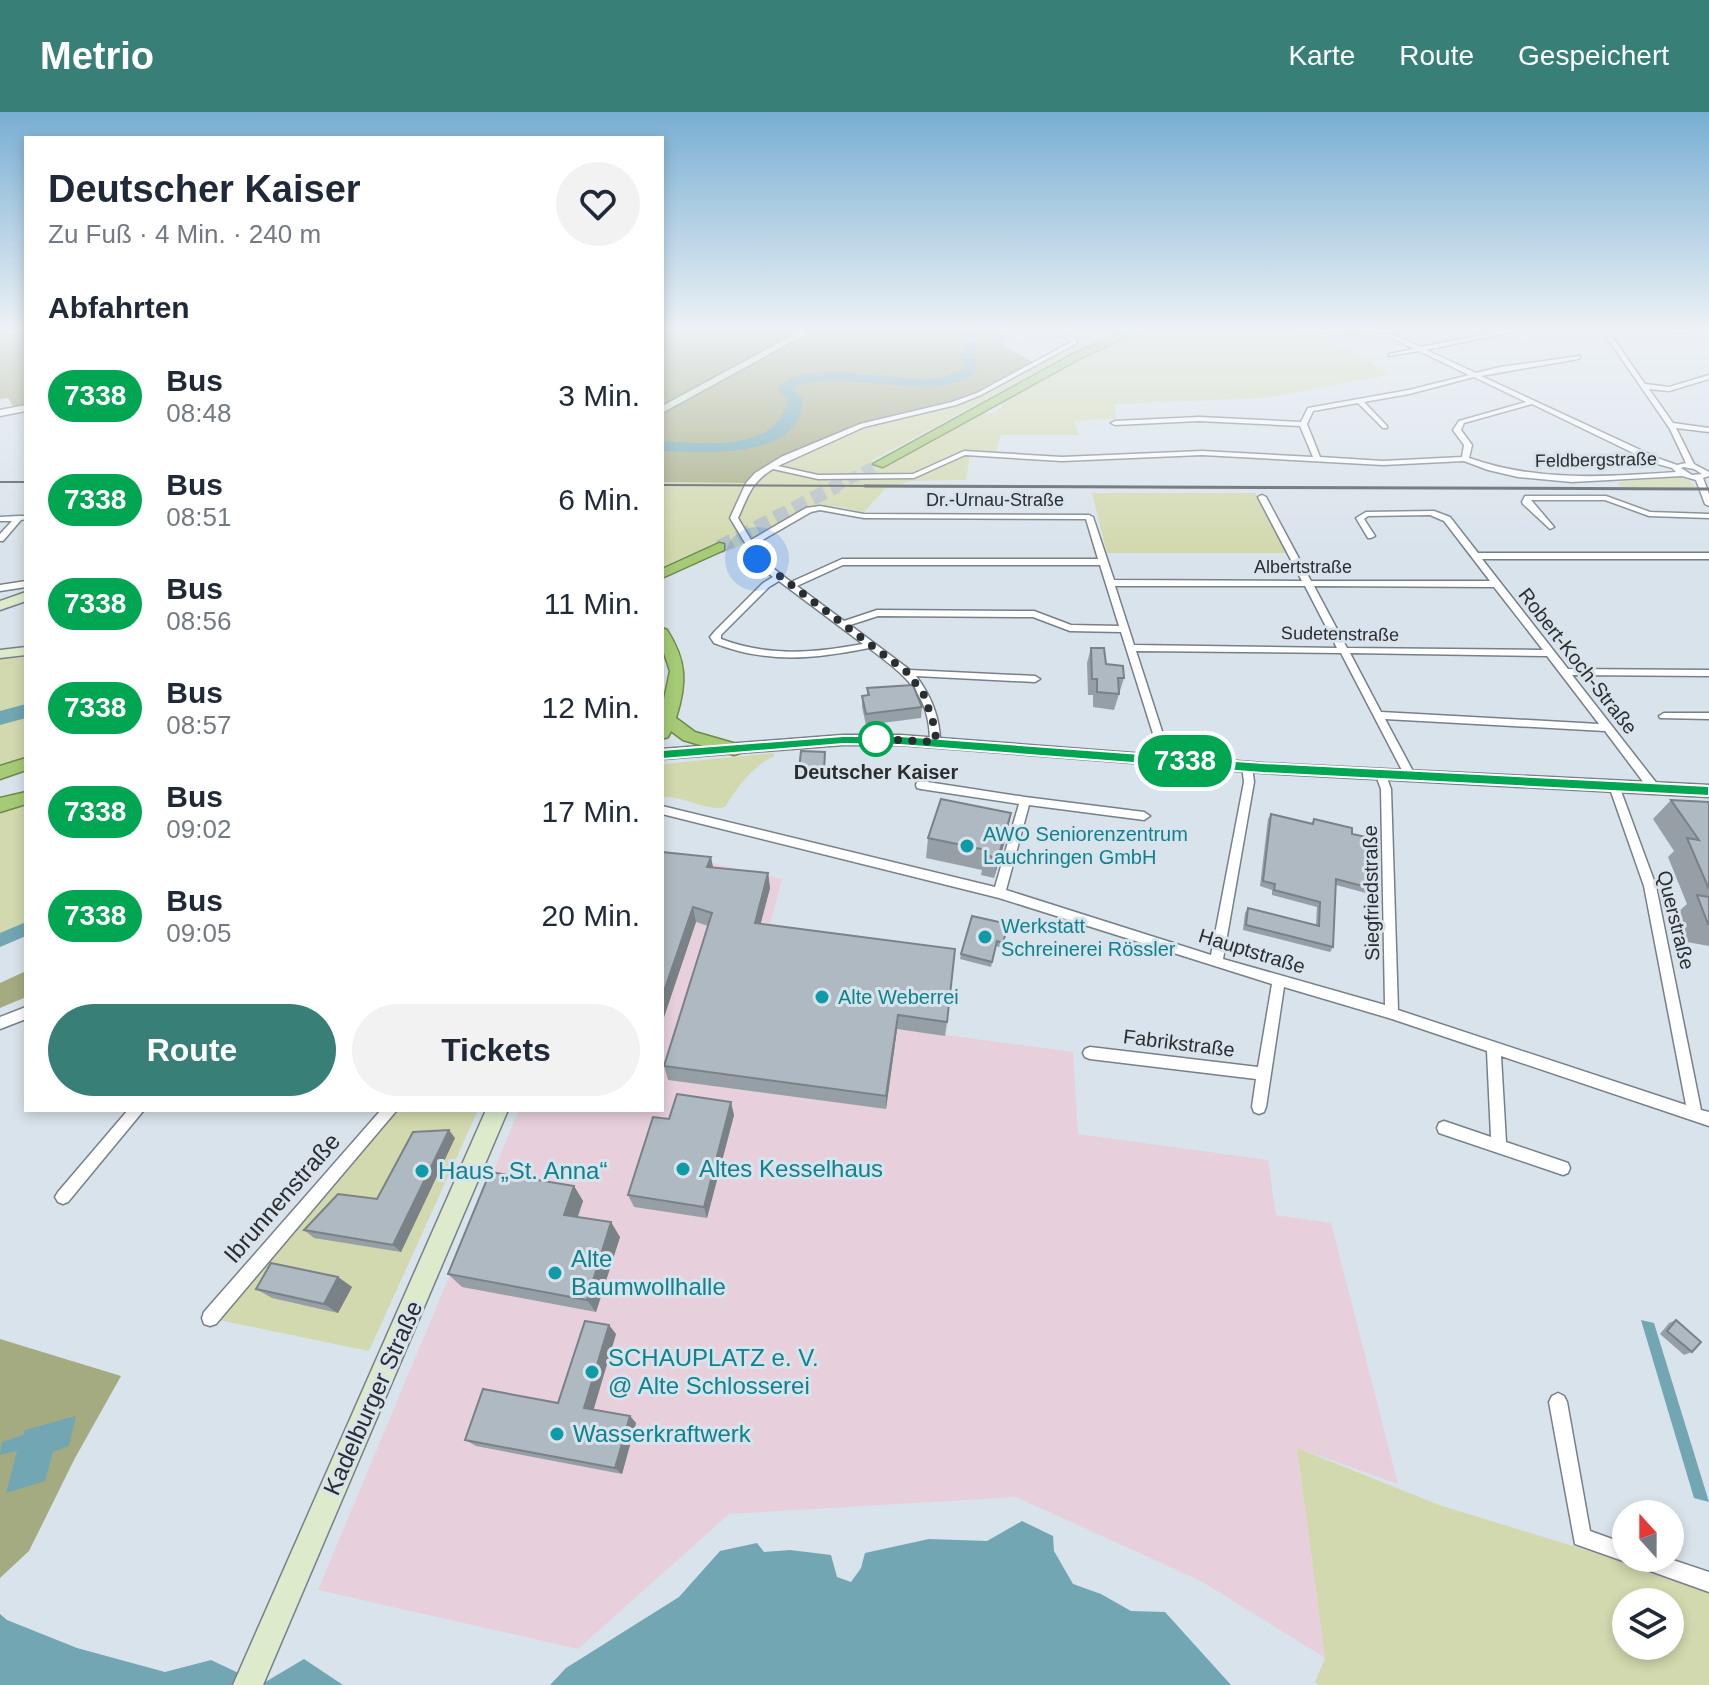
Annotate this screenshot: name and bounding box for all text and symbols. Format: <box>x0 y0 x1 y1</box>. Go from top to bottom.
text: Metrio <box>40 35 154 77</box>
text: Karte <box>1288 40 1355 71</box>
text: Route <box>1399 40 1474 71</box>
text: Gespeichert <box>1518 40 1669 71</box>
button: heart <box>556 162 640 246</box>
text: Deutscher Kaiser <box>48 168 361 210</box>
text: Zu Fuß · 4 Min. · 240 m <box>48 219 321 249</box>
text: Abfahrten <box>48 291 190 324</box>
text: Bus <box>166 364 223 397</box>
text: 3 Min. <box>558 379 640 412</box>
text: 7338 <box>64 380 126 411</box>
text: 08:48 <box>166 398 231 428</box>
street label: Feldbergstraße <box>1535 449 1657 471</box>
text: Bus <box>166 468 223 501</box>
text: 6 Min. <box>558 483 640 516</box>
text: 7338 <box>64 484 126 515</box>
street label: Dr.-Urnau-Straße <box>926 490 1064 510</box>
text: 08:51 <box>166 502 231 532</box>
your location <box>737 539 777 579</box>
street label: Albertstraße <box>1254 557 1352 577</box>
text: Bus <box>166 572 223 605</box>
street label: Robert-Koch-Straße <box>1514 584 1642 738</box>
text: 11 Min. <box>544 587 640 620</box>
text: 7338 <box>64 588 126 619</box>
text: 08:56 <box>166 606 231 636</box>
street label: Sudetenstraße <box>1281 623 1399 645</box>
text: Bus <box>166 676 223 709</box>
text: 12 Min. <box>542 691 640 724</box>
text: 7338 <box>64 692 126 723</box>
text: 08:57 <box>166 710 231 740</box>
marker: Deutscher Kaiser <box>859 722 893 756</box>
line badge: 7338 <box>1129 735 1241 787</box>
text: 7338 <box>1154 745 1216 776</box>
place label: Deutscher Kaiser <box>794 761 958 783</box>
text: Bus <box>166 780 223 813</box>
text: 17 Min. <box>542 795 640 828</box>
text: 7338 <box>64 796 126 827</box>
text: 09:02 <box>166 814 231 844</box>
place label: AWO Seniorenzentrum Lauchringen GmbH <box>983 823 1188 868</box>
street label: Siegfriedstraße <box>1359 825 1383 961</box>
marker: AWO Seniorenzentrum Lauchringen GmbH <box>958 837 976 855</box>
street label: Querstraße <box>1653 868 1699 972</box>
text: Bus <box>166 884 223 917</box>
text: 20 Min. <box>542 899 640 932</box>
text: 7338 <box>64 900 126 931</box>
place label: Werkstatt Schreinerei Rössler <box>1001 915 1176 960</box>
text: 09:05 <box>166 918 231 948</box>
street label: Hauptstraße <box>1196 924 1308 978</box>
marker: Werkstatt Schreinerei Rössler <box>976 928 994 946</box>
place label: Alte Weberrei <box>838 986 959 1008</box>
marker: Alte Weberrei <box>813 988 831 1006</box>
button: Route <box>48 1004 336 1096</box>
button: Tickets <box>352 1004 640 1096</box>
street label: Fabrikstraße <box>1122 1025 1236 1061</box>
street label: Ibrunnenstraße <box>218 1127 345 1268</box>
place label: Altes Kesselhaus <box>699 1155 883 1182</box>
place label: Haus „St. Anna“ <box>438 1157 607 1184</box>
marker: Altes Kesselhaus <box>674 1160 692 1178</box>
marker: Haus „St. Anna“ <box>413 1162 431 1180</box>
place label: Alte Baumwollhalle <box>571 1245 726 1300</box>
marker: Alte Baumwollhalle <box>546 1264 564 1282</box>
street label: Kadelburger Straße <box>318 1297 427 1499</box>
place label: SCHAUPLATZ e. V. @ Alte Schlosserei <box>608 1344 819 1399</box>
marker: SCHAUPLATZ e. V. @ Alte Schlosserei <box>583 1363 601 1381</box>
place label: Wasserkraftwerk <box>573 1420 752 1447</box>
marker: Wasserkraftwerk <box>548 1425 566 1443</box>
north arrow <box>1612 1500 1684 1572</box>
map controls <box>1612 1500 1684 1660</box>
button: layers <box>1612 1588 1684 1660</box>

